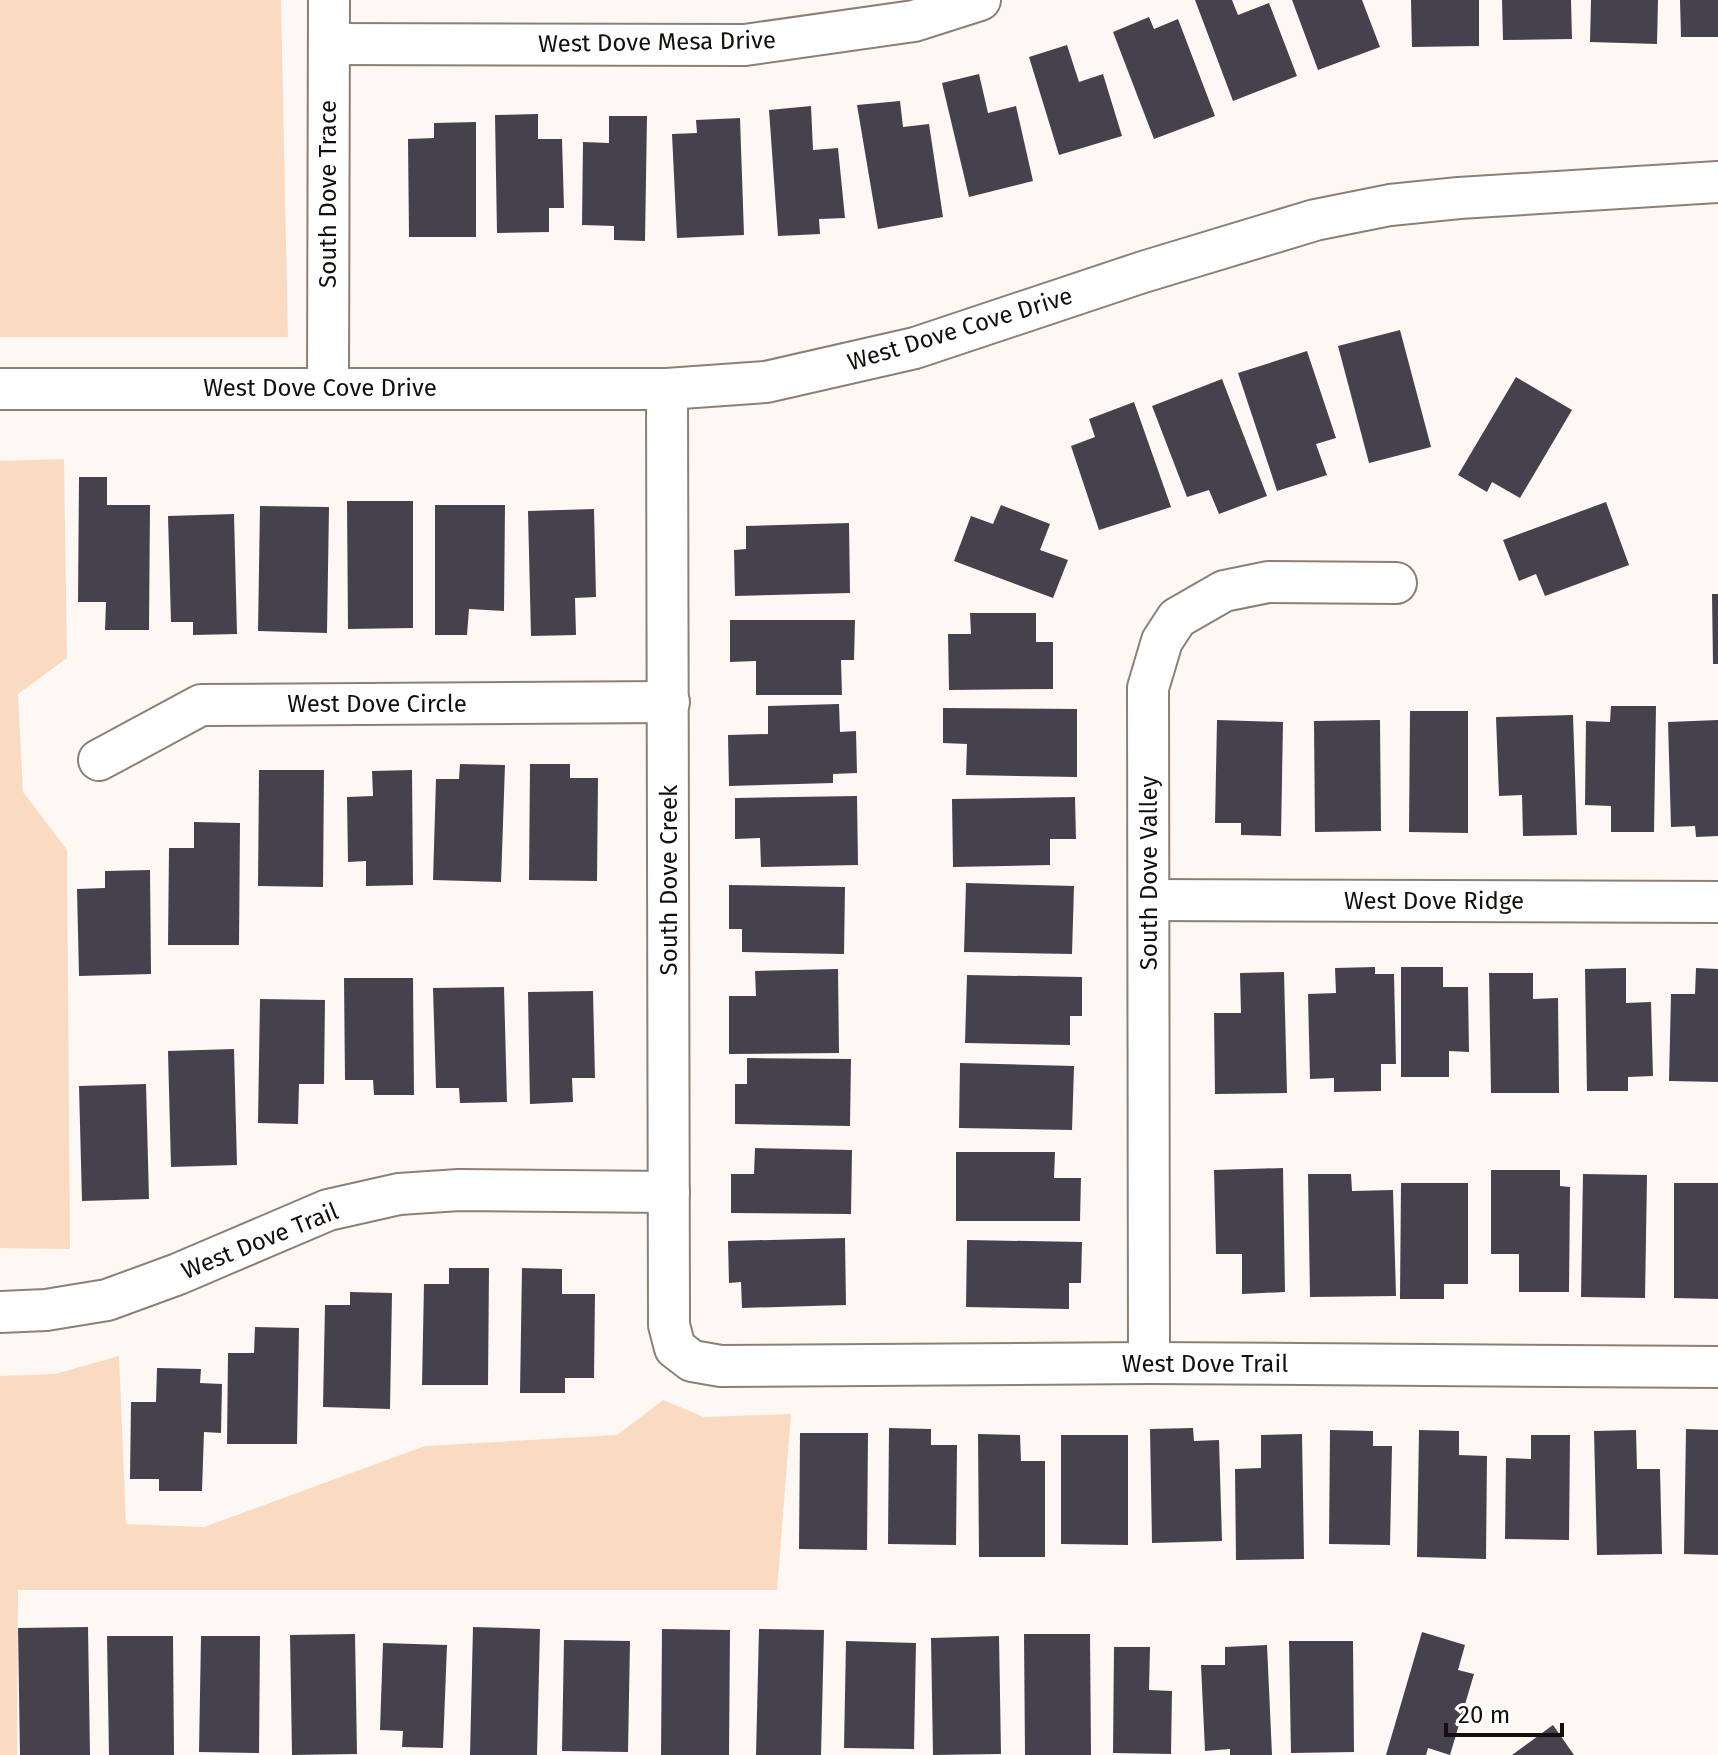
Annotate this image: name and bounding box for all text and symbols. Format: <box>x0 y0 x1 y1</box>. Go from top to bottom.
street label: West Dove Mesa Drive <box>538 26 776 58</box>
street label: South Dove Trace <box>314 100 342 288</box>
street label: West Dove Cove Drive <box>844 281 1076 377</box>
street label: West Dove Cove Drive <box>203 374 437 402</box>
street label: West Dove Circle <box>287 690 467 718</box>
street label: South Dove Valley <box>1135 776 1163 970</box>
street label: South Dove Creek <box>655 784 683 975</box>
street label: West Dove Ridge <box>1344 887 1524 915</box>
street label: West Dove Trail <box>178 1197 342 1285</box>
street label: West Dove Trail <box>1122 1350 1288 1378</box>
scale bar <box>1446 1687 1562 1737</box>
text: 20 m <box>1458 1701 1510 1729</box>

